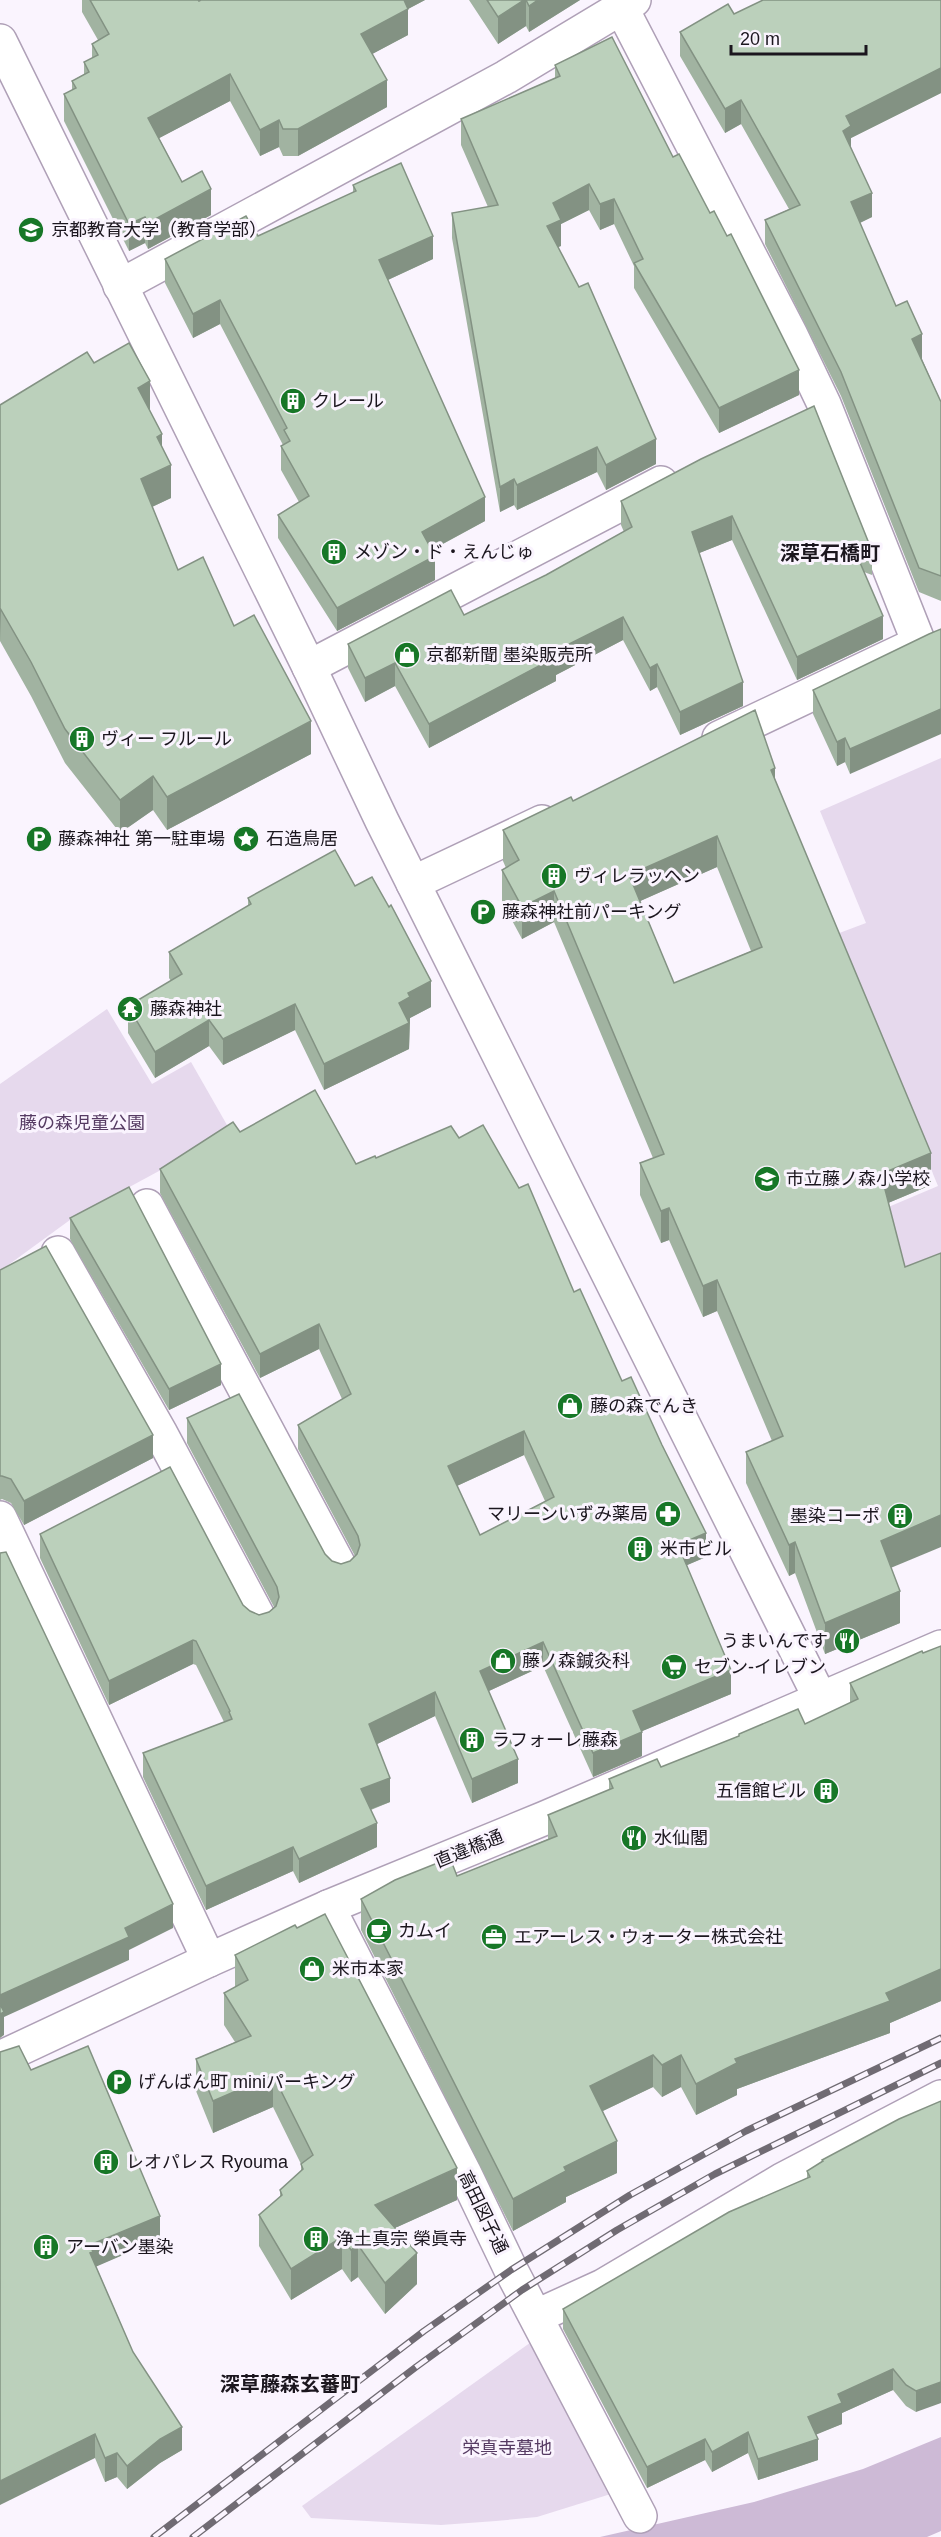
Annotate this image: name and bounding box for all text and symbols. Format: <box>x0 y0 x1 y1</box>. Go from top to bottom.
scale bar <box>731 18 866 56</box>
text: 20 m <box>740 29 780 49</box>
school or university icon: 京都教育大学（教育学部） <box>16 215 46 245</box>
place label: 京都教育大学（教育学部） <box>51 220 267 240</box>
building icon: クレール <box>278 386 308 416</box>
place label: クレール <box>312 391 384 411</box>
building icon: メゾン・ド・えんじゅ <box>319 537 349 567</box>
place label: メゾン・ド・えんじゅ <box>354 542 534 562</box>
district label: 深草石橋町 <box>780 542 880 564</box>
shop icon: 京都新聞 墨染販売所 <box>392 640 422 670</box>
place label: 京都新聞 墨染販売所 <box>426 645 593 665</box>
building icon: ヴィー フルール <box>67 724 97 754</box>
place label: ヴィー フルール <box>101 729 232 749</box>
parking icon: 藤森神社 第一駐車場 <box>24 824 54 854</box>
place icon: 石造鳥居 <box>231 824 261 854</box>
place label: 藤森神社 第一駐車場 <box>58 829 225 849</box>
place label: 石造鳥居 <box>266 829 338 849</box>
building icon: ヴィレラッヘン <box>539 861 569 891</box>
place label: ヴィレラッヘン <box>574 866 700 886</box>
parking icon: 藤森神社前パーキング <box>468 897 498 927</box>
place label: 藤森神社前パーキング <box>502 902 681 922</box>
temple icon: 藤森神社 <box>115 994 145 1024</box>
place label: 藤森神社 <box>150 999 222 1019</box>
park label: 藤の森児童公園 <box>19 1113 145 1133</box>
school or university icon: 市立藤ノ森小学校 <box>752 1164 782 1194</box>
place label: 市立藤ノ森小学校 <box>786 1169 930 1189</box>
shop icon: 藤の森でんき <box>555 1391 585 1421</box>
place label: 藤の森でんき <box>590 1396 698 1416</box>
pharmacy icon: マリーンいずみ薬局 <box>653 1499 683 1529</box>
building icon: 墨染コーポ <box>885 1501 915 1531</box>
place label: マリーンいずみ薬局 <box>487 1504 648 1524</box>
place label: 墨染コーポ <box>790 1506 880 1526</box>
building icon: 米市ビル <box>625 1534 655 1564</box>
place label: 米市ビル <box>660 1539 732 1559</box>
restaurant icon: うまいんです <box>832 1626 862 1656</box>
place label: うまいんです <box>721 1631 828 1651</box>
shop icon: 藤ノ森鍼灸科 <box>488 1646 518 1676</box>
place label: 藤ノ森鍼灸科 <box>522 1651 630 1671</box>
supermarket icon: セブン-イレブン <box>659 1652 689 1682</box>
place label: セブン-イレブン <box>694 1657 826 1677</box>
building icon: ラフォーレ藤森 <box>457 1725 487 1755</box>
place label: ラフォーレ藤森 <box>492 1730 618 1750</box>
building icon: 五信館ビル <box>811 1776 841 1806</box>
place label: 五信館ビル <box>716 1781 806 1801</box>
restaurant icon: 水仙閣 <box>619 1823 649 1853</box>
street label: 直違橋通 <box>432 1826 506 1872</box>
place label: 水仙閣 <box>654 1828 708 1848</box>
cafe icon: カムイ <box>364 1916 394 1946</box>
place label: カムイ <box>398 1921 452 1941</box>
office icon: エアーレス・ウォーター株式会社 <box>479 1922 509 1952</box>
place label: エアーレス・ウォーター株式会社 <box>514 1927 783 1947</box>
shop icon: 米市本家 <box>297 1954 327 1984</box>
place label: 米市本家 <box>332 1959 404 1979</box>
parking icon: げんばん町 miniパーキング <box>104 2067 134 2097</box>
place label: げんばん町 miniパーキング <box>138 2072 355 2092</box>
building icon: レオパレス Ryouma <box>91 2147 121 2177</box>
place label: レオパレス Ryouma <box>126 2152 289 2172</box>
street label: 高田図子通 <box>454 2167 512 2257</box>
building icon: 浄土真宗 榮眞寺 <box>301 2224 331 2254</box>
place label: 浄土真宗 榮眞寺 <box>336 2229 467 2249</box>
building icon: アーバン墨染 <box>31 2232 61 2262</box>
place label: アーバン墨染 <box>66 2237 174 2257</box>
district label: 深草藤森玄蕃町 <box>220 2373 360 2395</box>
park label: 栄真寺墓地 <box>462 2438 552 2458</box>

